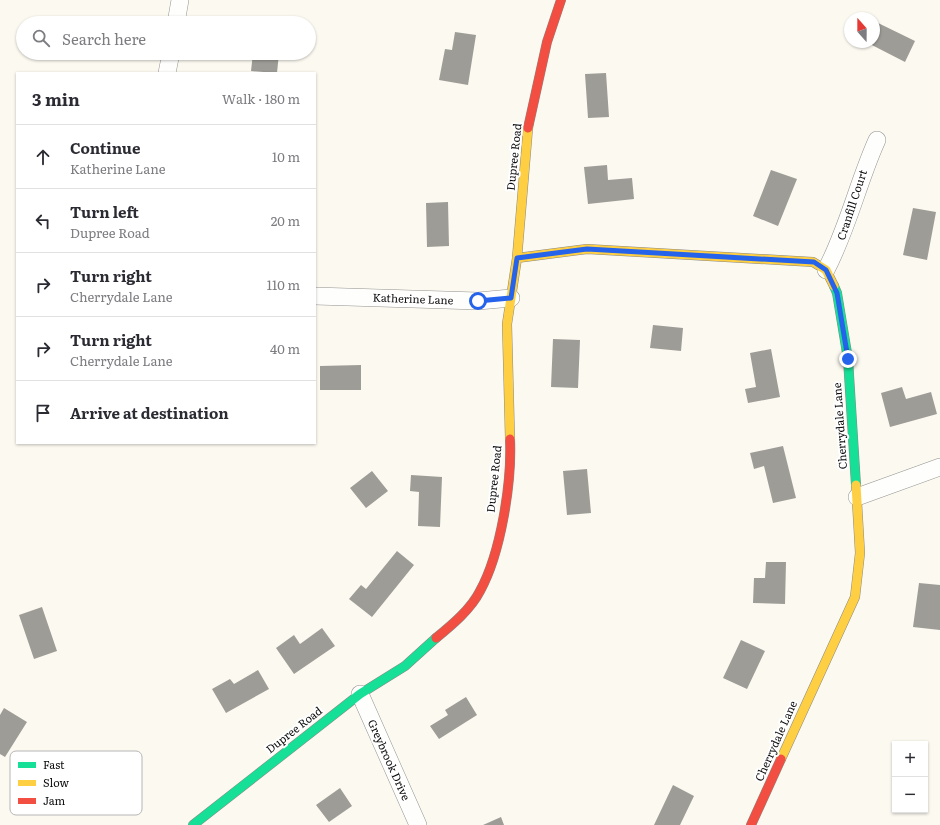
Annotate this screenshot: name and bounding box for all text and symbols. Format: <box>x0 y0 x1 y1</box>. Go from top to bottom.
north arrow <box>844 12 880 48</box>
search box <box>16 16 316 60</box>
icon: search <box>30 27 52 49</box>
text: Search here <box>62 27 146 50</box>
text: 3 min <box>32 86 80 111</box>
text: Walk · 180 m <box>222 89 300 108</box>
street label: Dupree Road <box>502 122 525 191</box>
text: Continue <box>70 136 140 159</box>
icon: ahead <box>32 146 54 168</box>
text: 10 m <box>272 147 300 166</box>
text: Katherine Lane <box>70 159 165 178</box>
street label: Cranfill Court <box>832 167 870 242</box>
text: Turn left <box>70 200 139 223</box>
icon: left <box>32 210 54 232</box>
text: 20 m <box>271 211 300 230</box>
text: Dupree Road <box>70 223 150 242</box>
text: Turn right <box>70 264 152 287</box>
icon: right <box>32 274 54 296</box>
text: 110 m <box>267 275 300 294</box>
text: Cherrydale Lane <box>70 287 173 306</box>
street label: Katherine Lane <box>372 289 454 307</box>
route start <box>469 292 487 310</box>
text: Turn right <box>70 328 152 351</box>
icon: right <box>32 338 54 360</box>
text: 40 m <box>270 339 300 358</box>
route end <box>839 350 857 368</box>
text: Cherrydale Lane <box>70 351 173 370</box>
street label: Cherrydale Lane <box>828 382 850 470</box>
text: Arrive at destination <box>70 401 229 424</box>
icon: arrive <box>32 402 54 424</box>
street label: Dupree Road <box>482 444 505 513</box>
street label: Cherrydale Lane <box>750 697 800 784</box>
street label: Dupree Road <box>262 702 325 756</box>
street label: Greybrook Drive <box>365 717 415 803</box>
map controls <box>892 741 928 813</box>
button: + <box>892 741 928 777</box>
legend <box>10 751 142 815</box>
text: Fast <box>43 756 65 772</box>
text: Slow <box>43 774 69 790</box>
button: − <box>892 777 928 813</box>
text: Jam <box>43 792 66 808</box>

